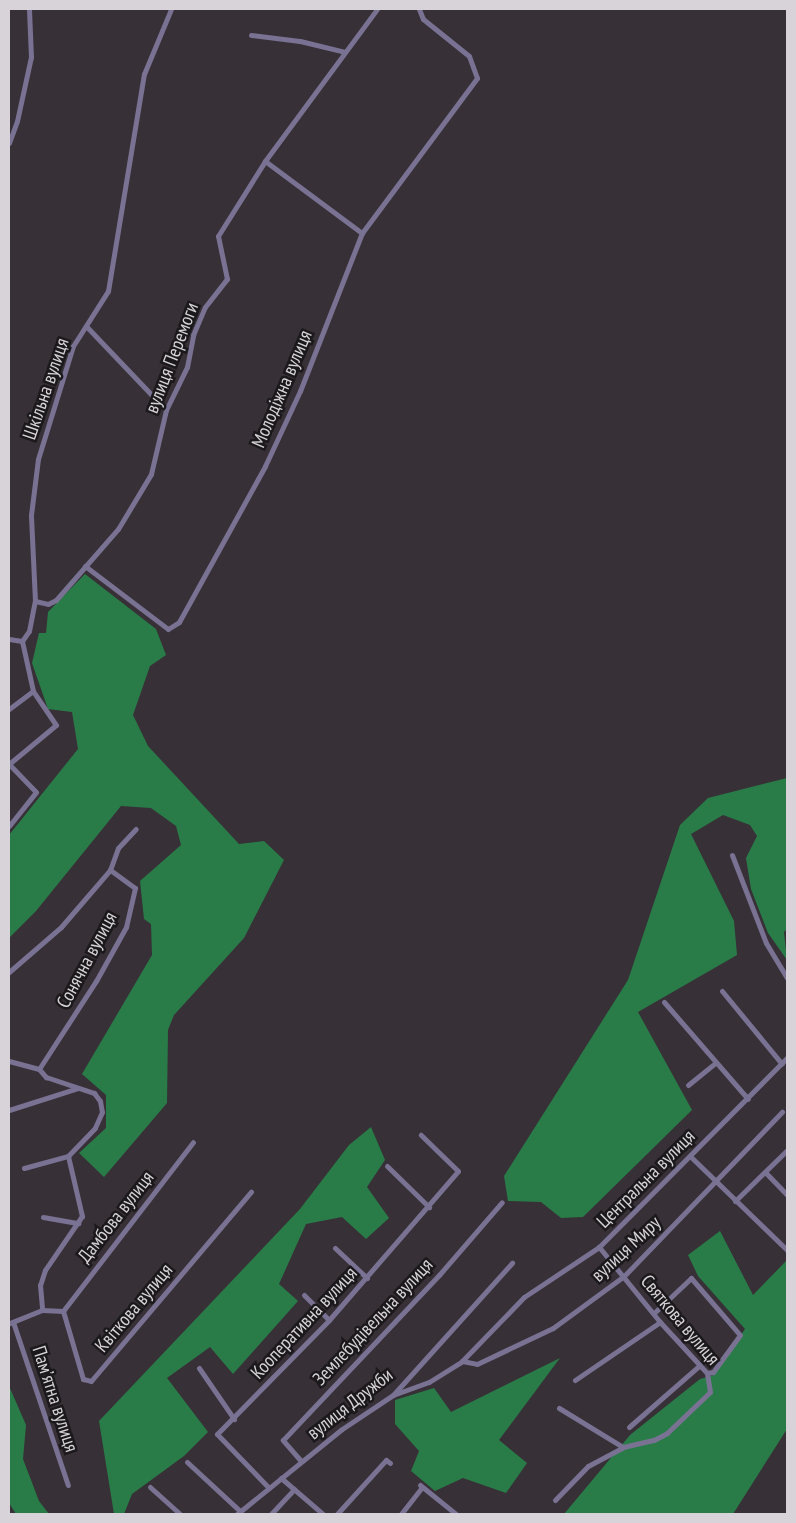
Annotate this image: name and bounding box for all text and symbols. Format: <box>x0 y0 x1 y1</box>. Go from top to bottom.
street label: вулиця Перемоги <box>140 300 204 416</box>
street label: Молодіжна вулиця <box>247 327 317 451</box>
street label: Шкільна вулиця <box>18 335 74 443</box>
street label: Сонячна вулиця <box>52 908 122 1012</box>
street label: Центральна вулиця <box>592 1125 700 1233</box>
street label: Дамбова вулиця <box>73 1167 159 1267</box>
street label: вулиця Миру <box>587 1211 665 1287</box>
street label: Землебудівельна вулиця <box>308 1254 438 1390</box>
street label: Квіткова вулиця <box>90 1259 178 1357</box>
street label: Кооперативна вулиця <box>246 1262 362 1384</box>
street label: Святкова вулиця <box>636 1270 724 1370</box>
street label: Памʼятна вулиця <box>27 1343 83 1455</box>
street label: вулиця Дружби <box>303 1363 397 1445</box>

